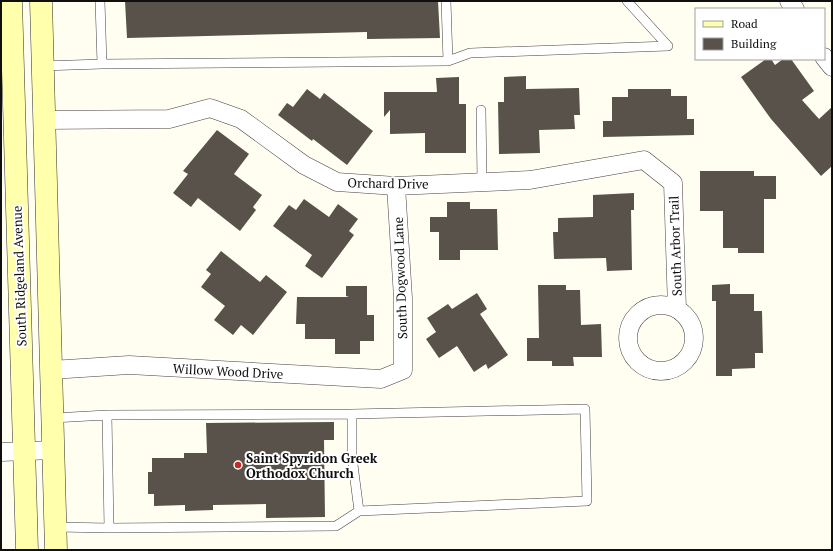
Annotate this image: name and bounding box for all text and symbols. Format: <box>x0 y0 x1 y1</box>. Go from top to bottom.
legend <box>695 8 825 60</box>
text: Road <box>731 16 758 31</box>
text: Building <box>731 36 777 51</box>
street label: Orchard Drive <box>347 173 429 193</box>
street label: South Arbor Trail <box>664 195 686 296</box>
street label: South Ridgeland Avenue <box>8 205 30 347</box>
street label: South Dogwood Lane <box>389 216 411 340</box>
street label: Willow Wood Drive <box>172 359 284 383</box>
place label: Saint Spyridon Greek Orthodox Church <box>246 449 378 482</box>
marker: Saint Spyridon Greek Orthodox Church <box>233 460 243 470</box>

